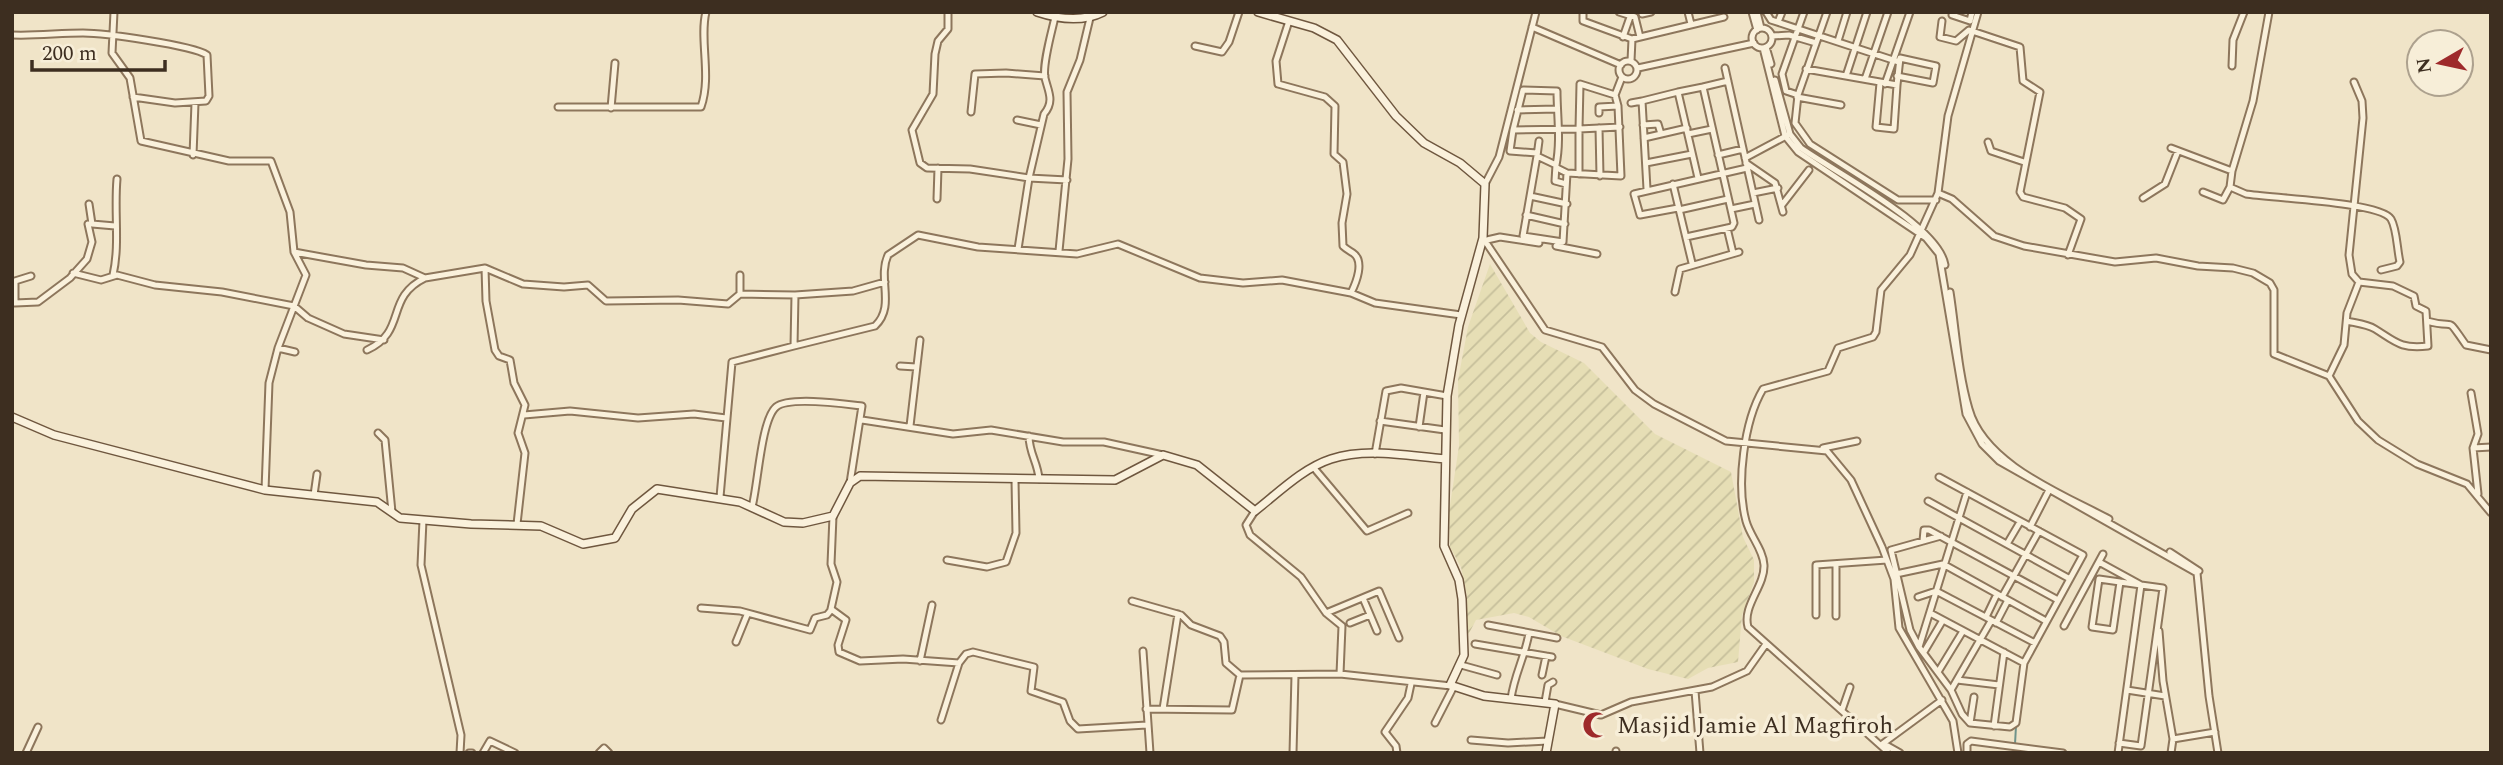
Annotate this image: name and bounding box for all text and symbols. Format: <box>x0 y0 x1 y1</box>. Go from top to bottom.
scale bar <box>32 28 164 72</box>
north arrow <box>2405 28 2475 98</box>
text: 200 m <box>42 38 97 70</box>
text: N <box>2409 55 2440 75</box>
place label: Masjid Jamie Al Magfiroh <box>1617 708 1893 744</box>
mosque icon: Masjid Jamie Al Magfiroh <box>1581 710 1611 740</box>

